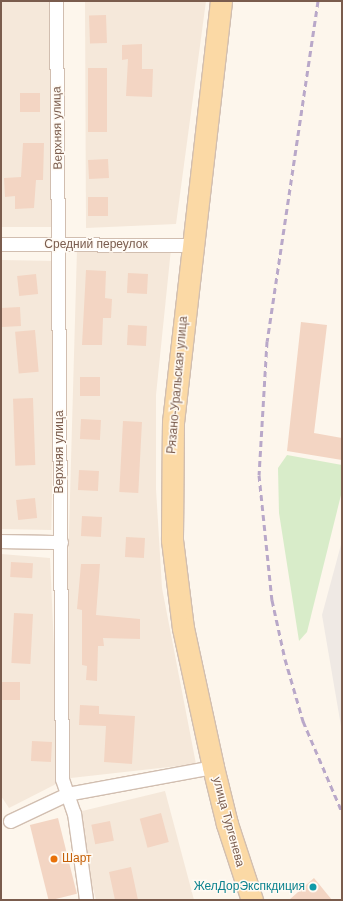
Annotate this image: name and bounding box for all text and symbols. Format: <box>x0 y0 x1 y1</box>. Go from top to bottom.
street label: Верхняя улица <box>50 86 66 170</box>
street label: Средний переулок <box>44 238 148 252</box>
street label: Рязано-Уральская улица <box>165 316 191 454</box>
street label: Верхняя улица <box>53 410 67 494</box>
street label: улица Тургенева <box>209 775 247 869</box>
place label: Шарт <box>62 852 92 866</box>
marker: Шарт <box>49 854 59 864</box>
place label: ЖелДорЭкспкдиция <box>194 880 305 894</box>
marker: ЖелДорЭкспкдиция <box>308 882 318 892</box>

